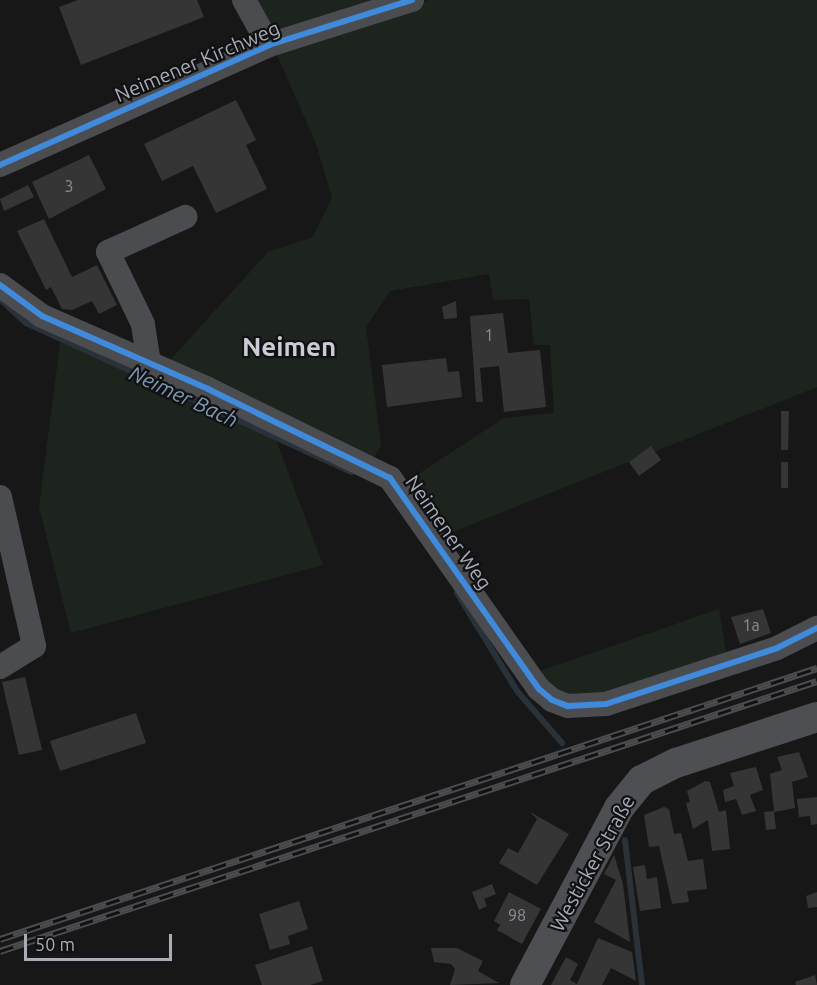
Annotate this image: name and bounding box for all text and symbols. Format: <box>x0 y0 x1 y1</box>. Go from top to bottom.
street label: Neimener Kirchweg <box>111 15 283 107</box>
house number: 3 <box>64 176 74 196</box>
house number: 1 <box>484 325 494 345</box>
district label: Neimen <box>242 331 336 363</box>
water label: Neimer Bach <box>126 360 242 432</box>
street label: Neimener Weg <box>401 470 497 594</box>
house number: 1a <box>742 615 760 635</box>
street label: Westicker Straße <box>545 791 639 935</box>
house number: 98 <box>508 905 526 925</box>
scale bar <box>27 922 176 960</box>
text: 50 m <box>35 934 75 954</box>

